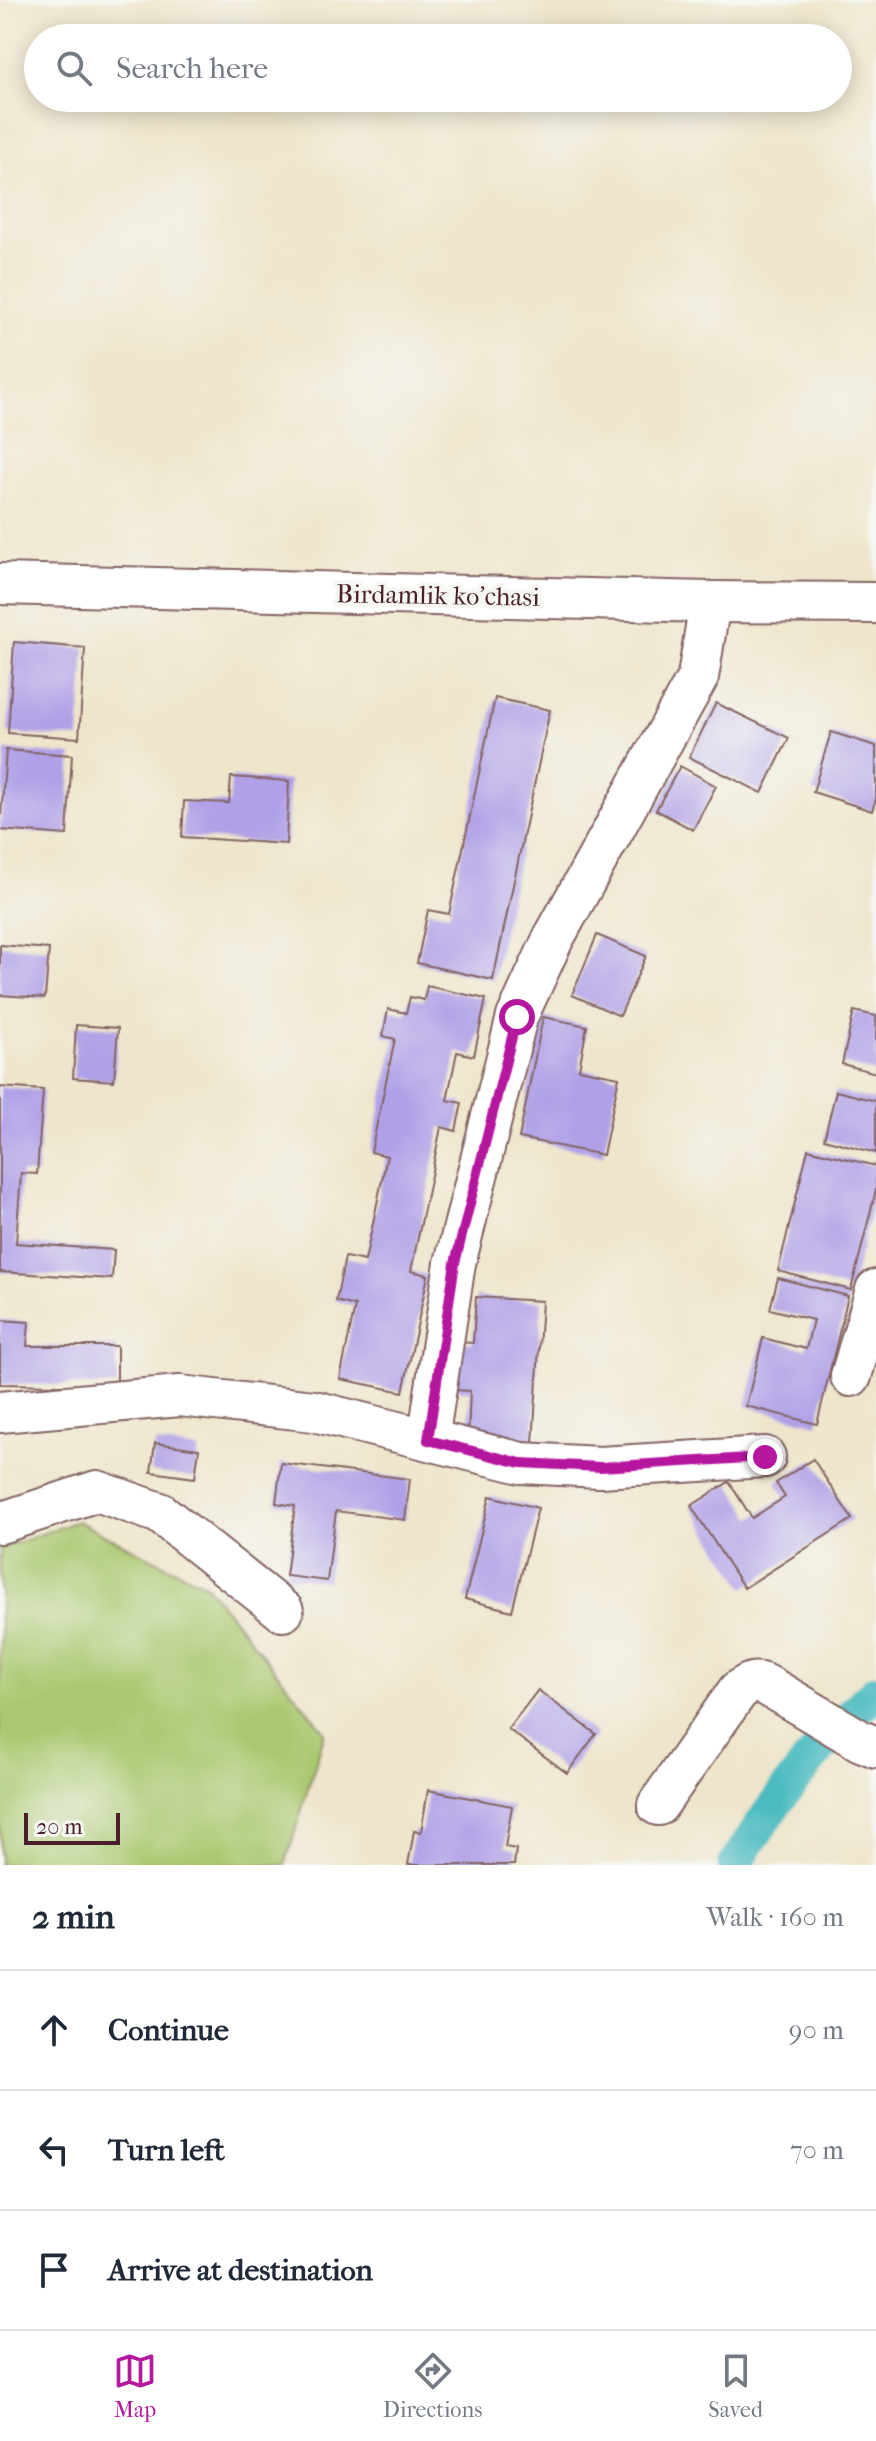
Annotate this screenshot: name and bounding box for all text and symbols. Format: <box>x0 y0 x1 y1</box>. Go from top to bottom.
search box <box>24 24 852 112</box>
icon: search <box>52 46 96 90</box>
text: Search here <box>116 51 268 86</box>
street label: Birdamlik ko'chasi <box>336 578 540 613</box>
route start <box>499 999 535 1035</box>
route end <box>747 1439 783 1475</box>
scale bar <box>24 1809 120 1845</box>
text: 20 m <box>36 1814 82 1840</box>
text: 2 min <box>32 1897 115 1937</box>
text: Walk · 160 m <box>706 1902 844 1933</box>
icon: ahead <box>32 2008 76 2052</box>
text: Continue <box>108 2013 229 2048</box>
text: 90 m <box>789 2015 844 2046</box>
icon: left <box>32 2128 76 2172</box>
text: Turn left <box>108 2133 225 2168</box>
text: 70 m <box>790 2135 844 2166</box>
icon: arrive <box>32 2248 76 2292</box>
text: Arrive at destination <box>108 2253 373 2288</box>
tab: Map <box>113 2349 157 2423</box>
tab: Directions <box>383 2349 482 2423</box>
tab: Saved <box>708 2349 763 2423</box>

